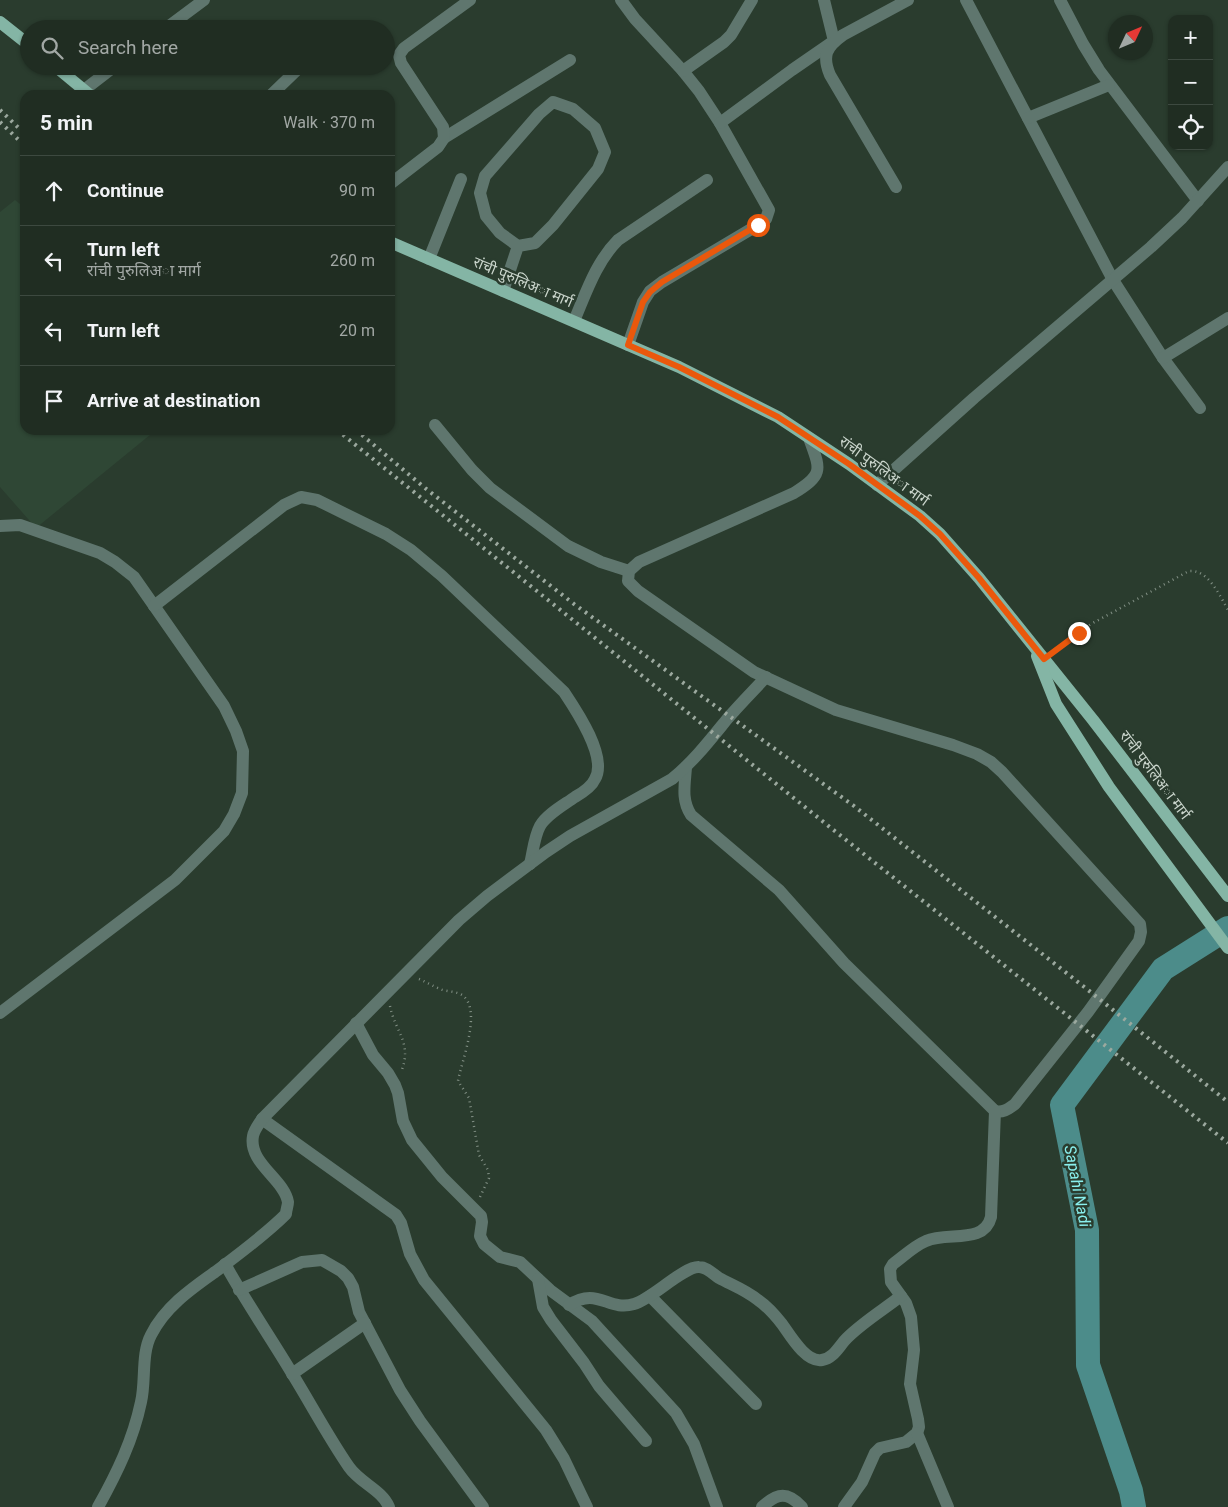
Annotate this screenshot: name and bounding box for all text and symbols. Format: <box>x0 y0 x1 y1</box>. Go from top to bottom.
north arrow <box>1108 15 1153 60</box>
map controls <box>1168 15 1213 150</box>
button: + <box>1168 15 1213 60</box>
search box <box>20 20 395 75</box>
icon: search <box>38 34 66 62</box>
text: Search here <box>78 36 178 59</box>
button: − <box>1168 60 1213 105</box>
button: locate <box>1168 105 1213 150</box>
text: 5 min <box>40 111 93 135</box>
text: Walk · 370 m <box>283 113 375 132</box>
icon: ahead <box>40 177 68 205</box>
text: Continue <box>87 179 164 202</box>
text: 90 m <box>339 181 375 200</box>
route start <box>747 214 770 237</box>
text: Turn left <box>87 238 160 261</box>
icon: left <box>40 247 68 275</box>
text: 260 m <box>330 251 375 270</box>
street label: रांची पुरुलिअा मार्ग <box>470 253 577 312</box>
text: रांची पुरुलिअा मार्ग <box>87 261 201 280</box>
icon: left <box>40 317 68 345</box>
text: Turn left <box>87 319 160 342</box>
text: 20 m <box>339 321 375 340</box>
icon: arrive <box>40 387 68 415</box>
text: Arrive at destination <box>87 389 260 412</box>
street label: रांची पुरुलिअा मार्ग <box>835 432 933 511</box>
route end <box>1068 622 1091 645</box>
street label: रांची पुरुलिअा मार्ग <box>1115 727 1195 824</box>
water label: Sapahi Nadi <box>1060 1143 1095 1229</box>

